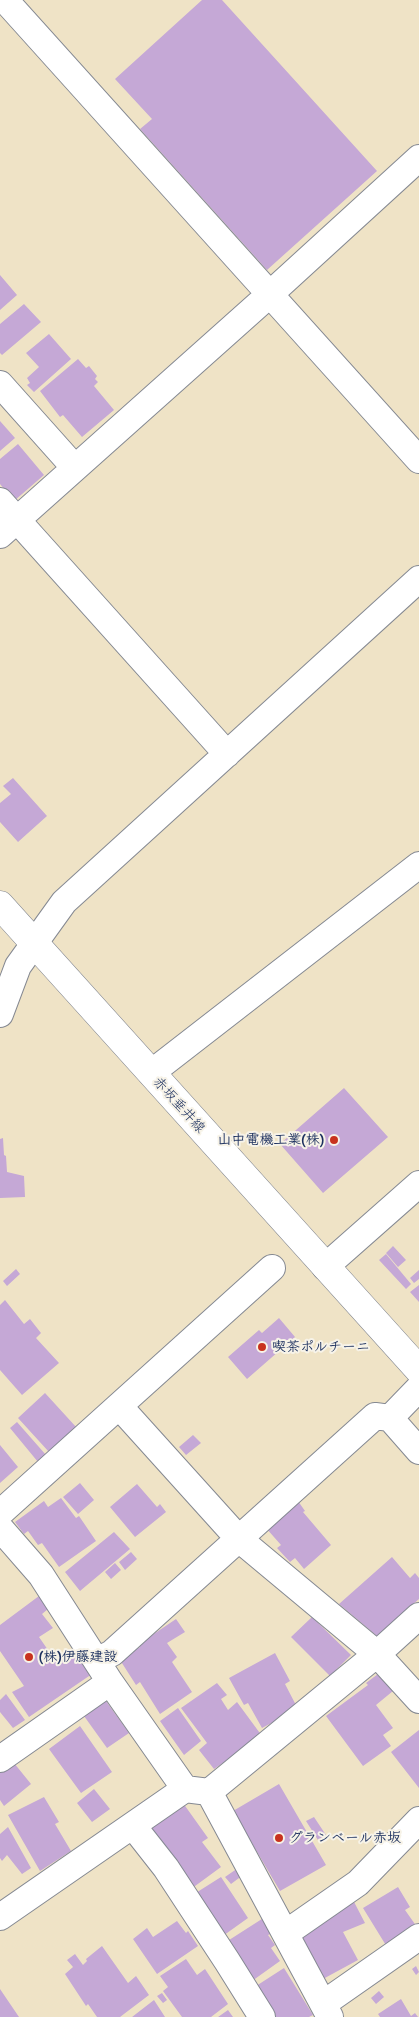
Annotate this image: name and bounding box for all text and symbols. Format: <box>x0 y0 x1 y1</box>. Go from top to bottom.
street label: 赤坂垂井線 <box>149 1073 209 1137</box>
place label: 山中電機工業(株) <box>218 1132 324 1148</box>
marker: 山中電機工業(株) <box>328 1134 340 1146</box>
place label: 喫茶ポルチーニ <box>272 1339 370 1355</box>
marker: 喫茶ポルチーニ <box>256 1341 268 1353</box>
place label: (株)伊藤建設 <box>39 1649 117 1665</box>
marker: (株)伊藤建設 <box>23 1651 35 1663</box>
place label: グランベール赤坂 <box>289 1830 401 1846</box>
marker: グランベール赤坂 <box>273 1832 285 1844</box>

